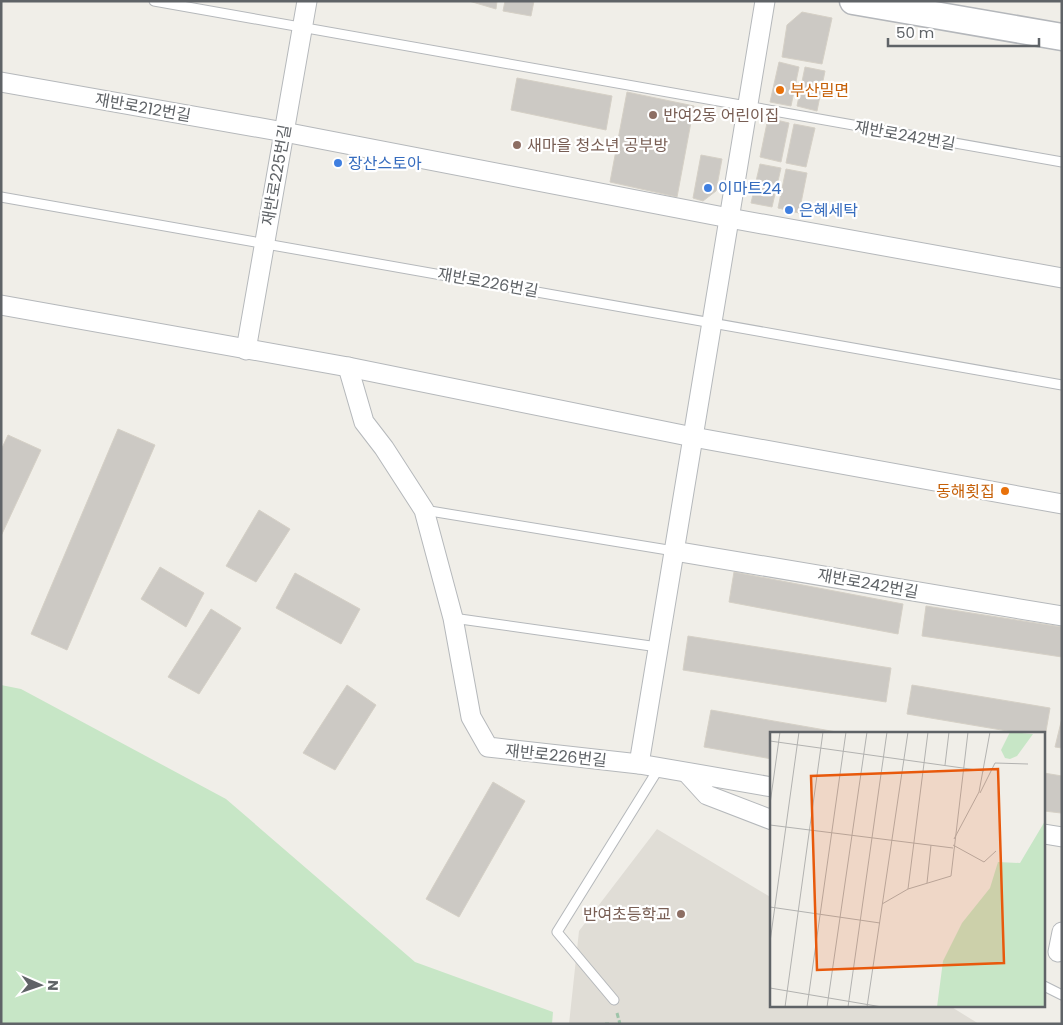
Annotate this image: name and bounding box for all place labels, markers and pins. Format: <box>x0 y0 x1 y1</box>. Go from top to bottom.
place label: 부산밀면 <box>790 79 849 102</box>
marker: 부산밀면 <box>774 84 786 96</box>
place label: 반여2동 어린이집 <box>663 104 780 127</box>
marker: 반여2동 어린이집 <box>647 109 659 121</box>
place label: 새마을 청소년 공부방 <box>527 134 668 157</box>
marker: 새마을 청소년 공부방 <box>511 139 523 151</box>
place label: 장산스토아 <box>348 152 422 175</box>
marker: 장산스토아 <box>332 157 344 169</box>
place label: 이마트24 <box>718 177 781 200</box>
marker: 이마트24 <box>702 182 714 194</box>
place label: 은혜세탁 <box>799 199 858 222</box>
marker: 은혜세탁 <box>783 204 795 216</box>
place label: 동해횟집 <box>936 480 995 503</box>
marker: 동해횟집 <box>999 485 1011 497</box>
place label: 반여초등학교 <box>583 903 671 926</box>
marker: 반여초등학교 <box>675 908 687 920</box>

